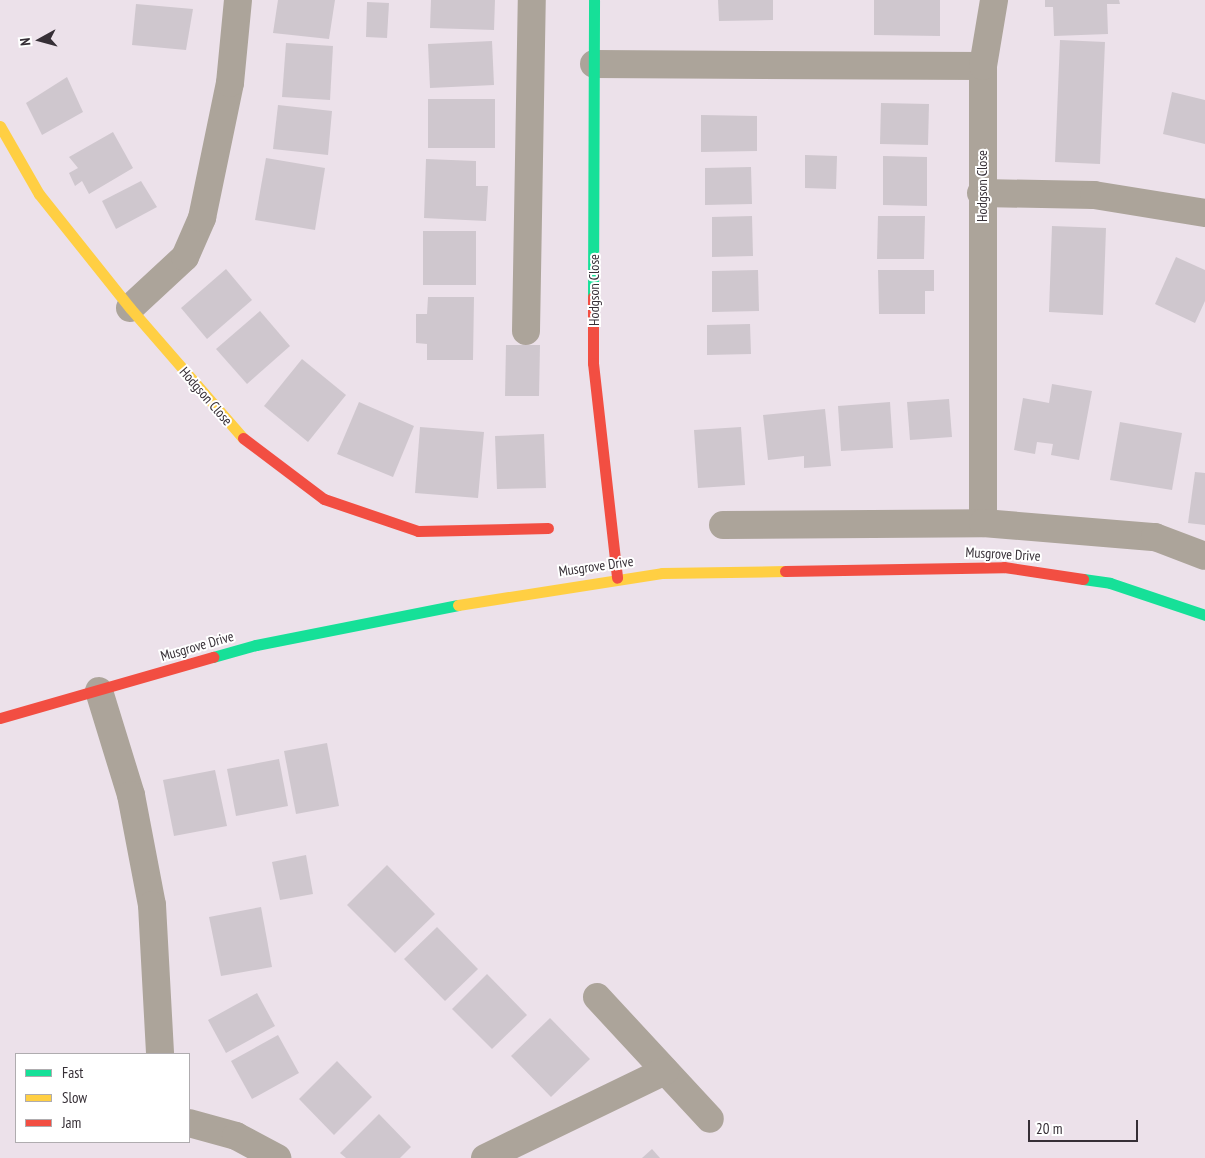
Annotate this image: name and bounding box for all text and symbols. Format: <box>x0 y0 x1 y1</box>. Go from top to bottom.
north arrow <box>15 15 65 65</box>
text: N <box>16 37 35 47</box>
street label: Hodgson Close <box>974 150 990 222</box>
street label: Hodgson Close <box>586 254 602 326</box>
street label: Hodgson Close <box>176 363 236 429</box>
street label: Musgrove Drive <box>965 544 1041 564</box>
street label: Musgrove Drive <box>558 552 634 580</box>
street label: Musgrove Drive <box>159 628 235 664</box>
legend <box>15 1053 190 1143</box>
text: Fast <box>62 1063 83 1082</box>
text: Slow <box>62 1088 87 1107</box>
scale bar <box>1030 1110 1140 1142</box>
text: Jam <box>62 1113 81 1132</box>
text: 20 m <box>1036 1119 1062 1138</box>

